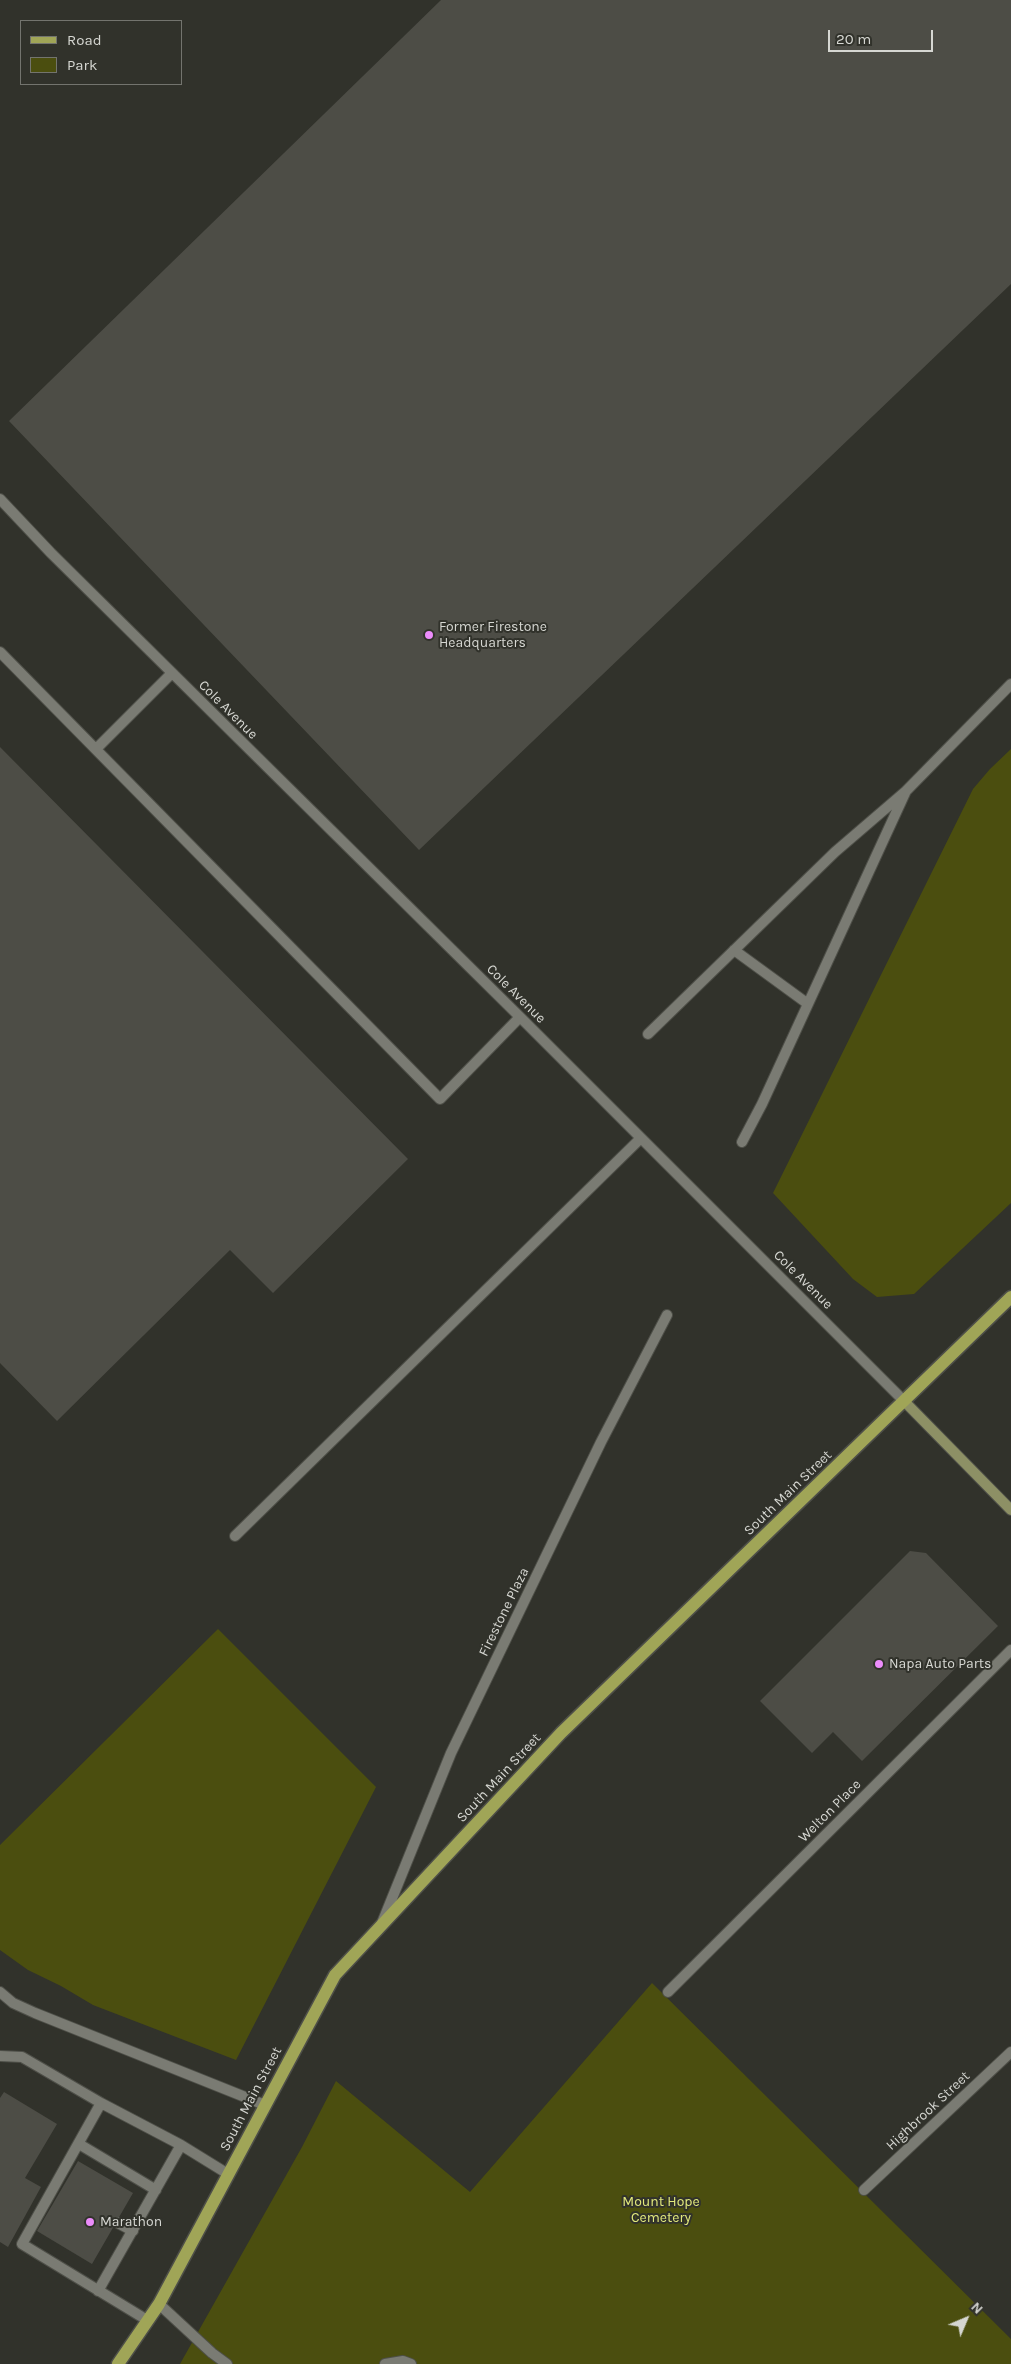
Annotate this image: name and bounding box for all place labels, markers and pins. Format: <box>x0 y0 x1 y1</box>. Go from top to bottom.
place label: Former Firestone Headquarters <box>439 619 547 652</box>
marker: Former Firestone Headquarters <box>423 629 435 641</box>
place label: Napa Auto Parts <box>889 1656 991 1672</box>
marker: Napa Auto Parts <box>873 1658 885 1670</box>
place label: Marathon <box>100 2214 162 2230</box>
marker: Marathon <box>84 2216 96 2228</box>

